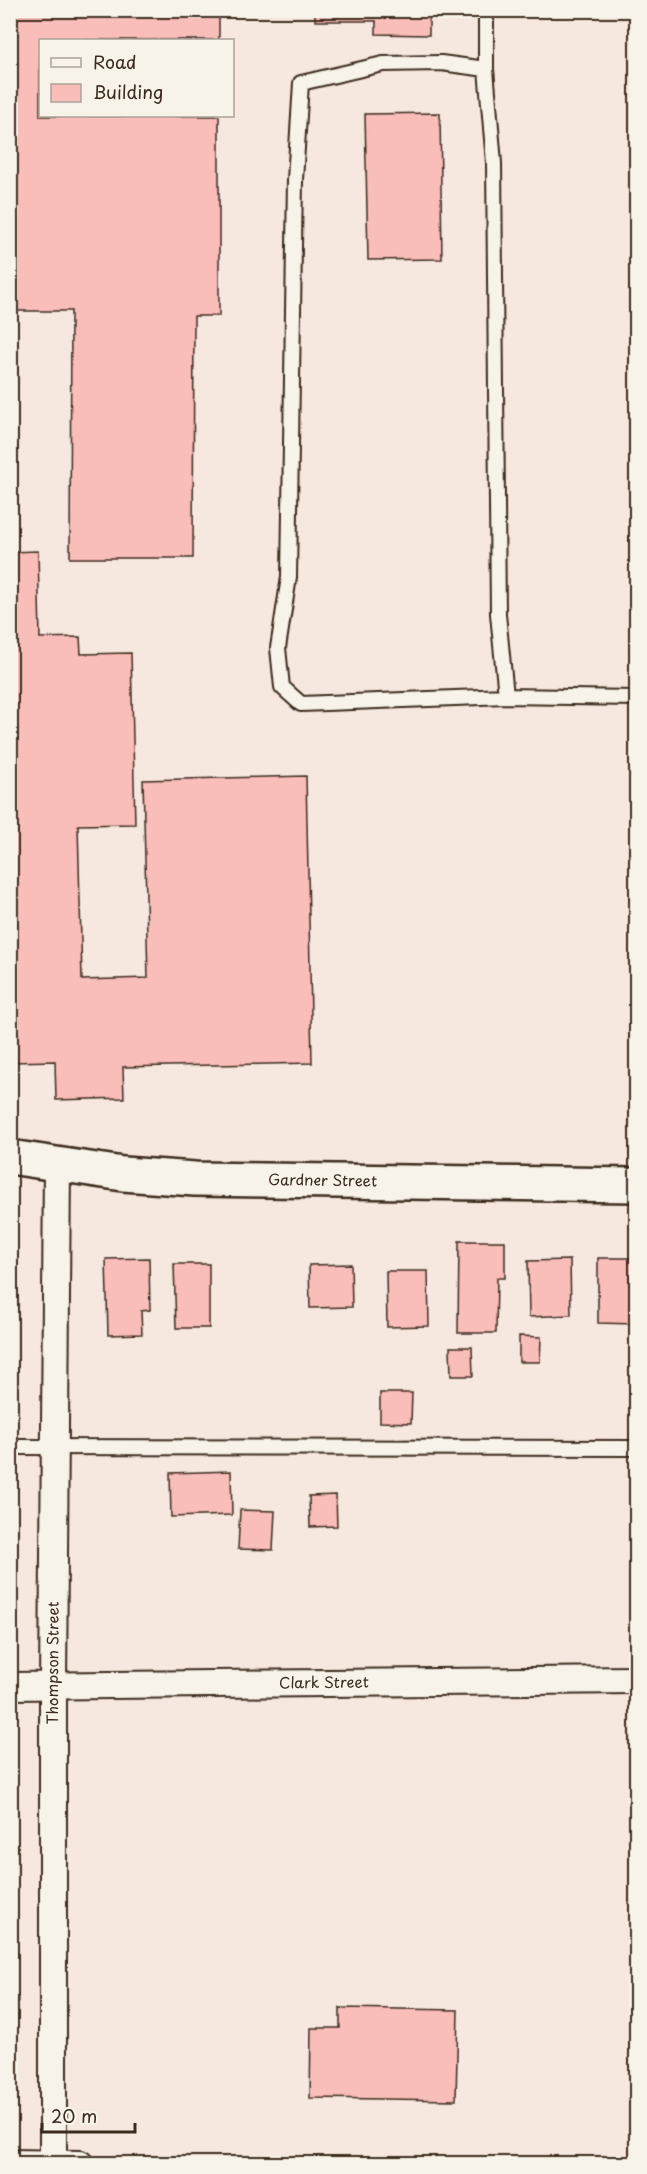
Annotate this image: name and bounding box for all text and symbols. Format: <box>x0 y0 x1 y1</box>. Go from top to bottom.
legend <box>39 39 234 117</box>
text: Road <box>93 48 137 75</box>
text: Building <box>93 78 163 105</box>
street label: Gardner Street <box>268 1167 377 1191</box>
street label: Thompson Street <box>40 1601 64 1725</box>
street label: Clark Street <box>279 1670 369 1693</box>
scale bar <box>42 2096 135 2134</box>
text: 20 m <box>51 2102 97 2129</box>

